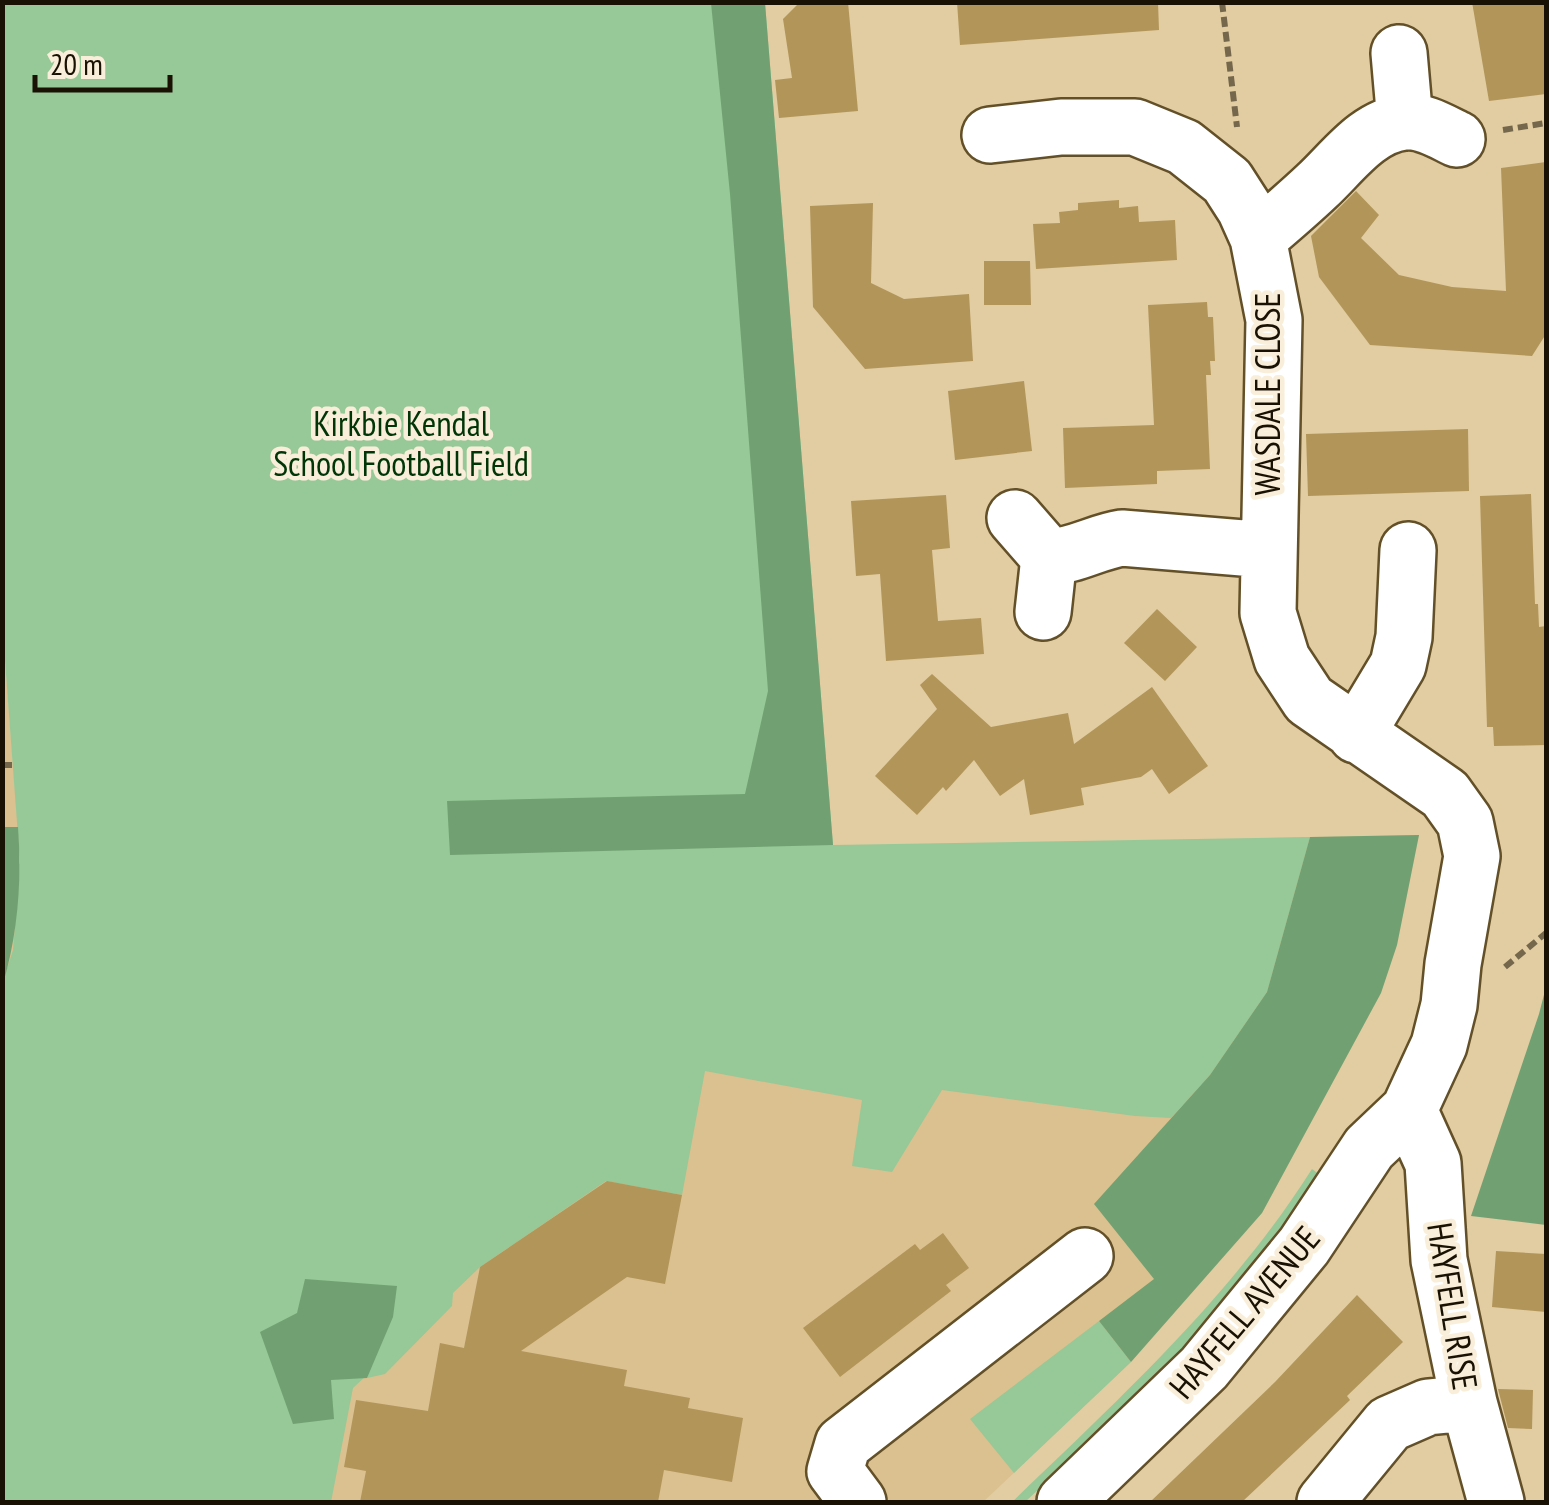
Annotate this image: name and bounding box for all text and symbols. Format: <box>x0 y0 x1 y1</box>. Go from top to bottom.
scale bar <box>35 30 170 92</box>
text: 20 m <box>50 44 103 83</box>
street label: WASDALE CLOSE <box>1244 292 1290 496</box>
park label: Kirkbie Kendal School Football Field <box>273 400 529 486</box>
street label: HAYFELL AVENUE <box>1158 1216 1330 1408</box>
street label: HAYFELL RISE <box>1417 1219 1489 1393</box>

